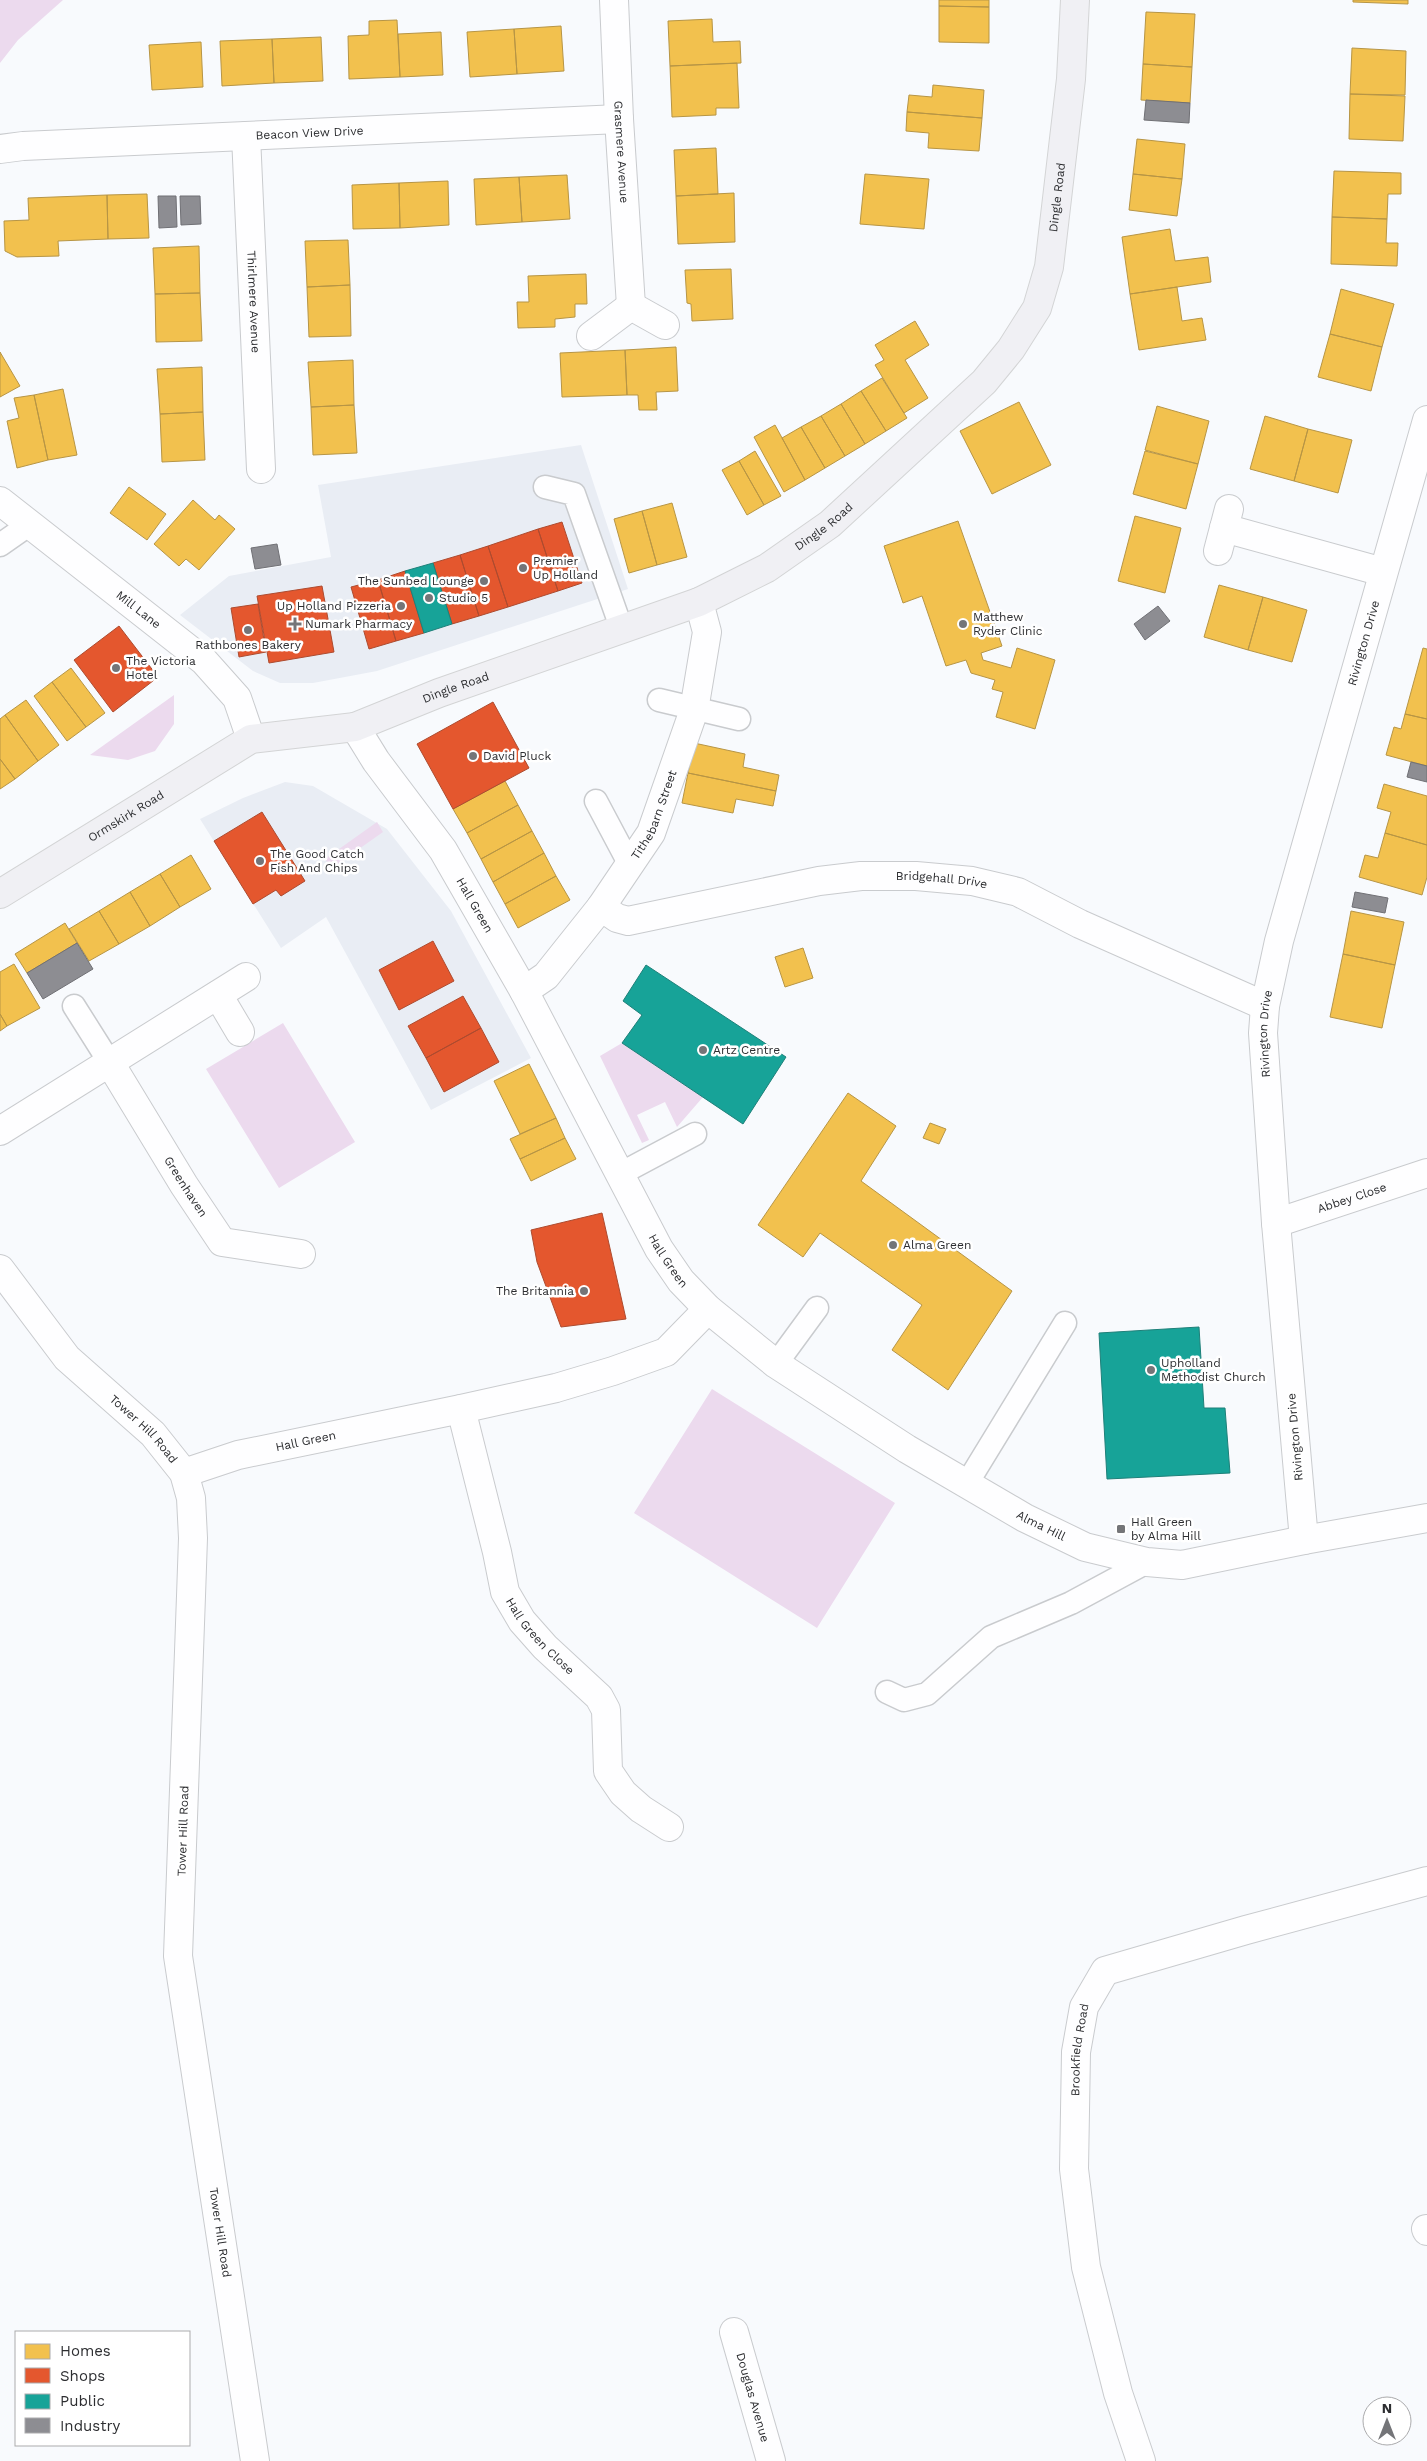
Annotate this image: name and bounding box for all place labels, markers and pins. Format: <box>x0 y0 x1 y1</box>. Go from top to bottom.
place label: Premier Up Holland <box>533 554 598 582</box>
marker: Premier Up Holland <box>517 562 529 574</box>
place label: The Sunbed Lounge <box>358 574 474 588</box>
marker: The Sunbed Lounge <box>478 575 490 587</box>
place label: Studio 5 <box>439 591 488 605</box>
marker: Studio 5 <box>423 592 435 604</box>
place label: Up Holland Pizzeria <box>277 599 391 613</box>
marker: Up Holland Pizzeria <box>395 600 407 612</box>
place label: Matthew Ryder Clinic <box>973 610 1043 638</box>
place label: Numark Pharmacy <box>305 617 413 631</box>
marker: Numark Pharmacy <box>289 618 301 630</box>
marker: Matthew Ryder Clinic <box>957 618 969 630</box>
marker: Rathbones Bakery <box>242 624 254 636</box>
place label: Rathbones Bakery <box>195 638 302 652</box>
place label: The Victoria Hotel <box>126 654 196 682</box>
marker: The Victoria Hotel <box>110 662 122 674</box>
place label: David Pluck <box>483 749 551 763</box>
marker: David Pluck <box>467 750 479 762</box>
place label: The Good Catch Fish And Chips <box>270 847 364 875</box>
marker: The Good Catch Fish And Chips <box>254 855 266 867</box>
place label: Artz Centre <box>713 1043 780 1057</box>
marker: Artz Centre <box>697 1044 709 1056</box>
place label: Alma Green <box>903 1238 971 1252</box>
marker: Alma Green <box>887 1239 899 1251</box>
place label: The Britannia <box>496 1284 574 1298</box>
marker: The Britannia <box>578 1285 590 1297</box>
place label: Upholland Methodist Church <box>1161 1356 1266 1384</box>
marker: Upholland Methodist Church <box>1145 1364 1157 1376</box>
place label: Hall Green by Alma Hill <box>1131 1515 1201 1543</box>
marker: Hall Green by Alma Hill <box>1115 1523 1127 1535</box>

